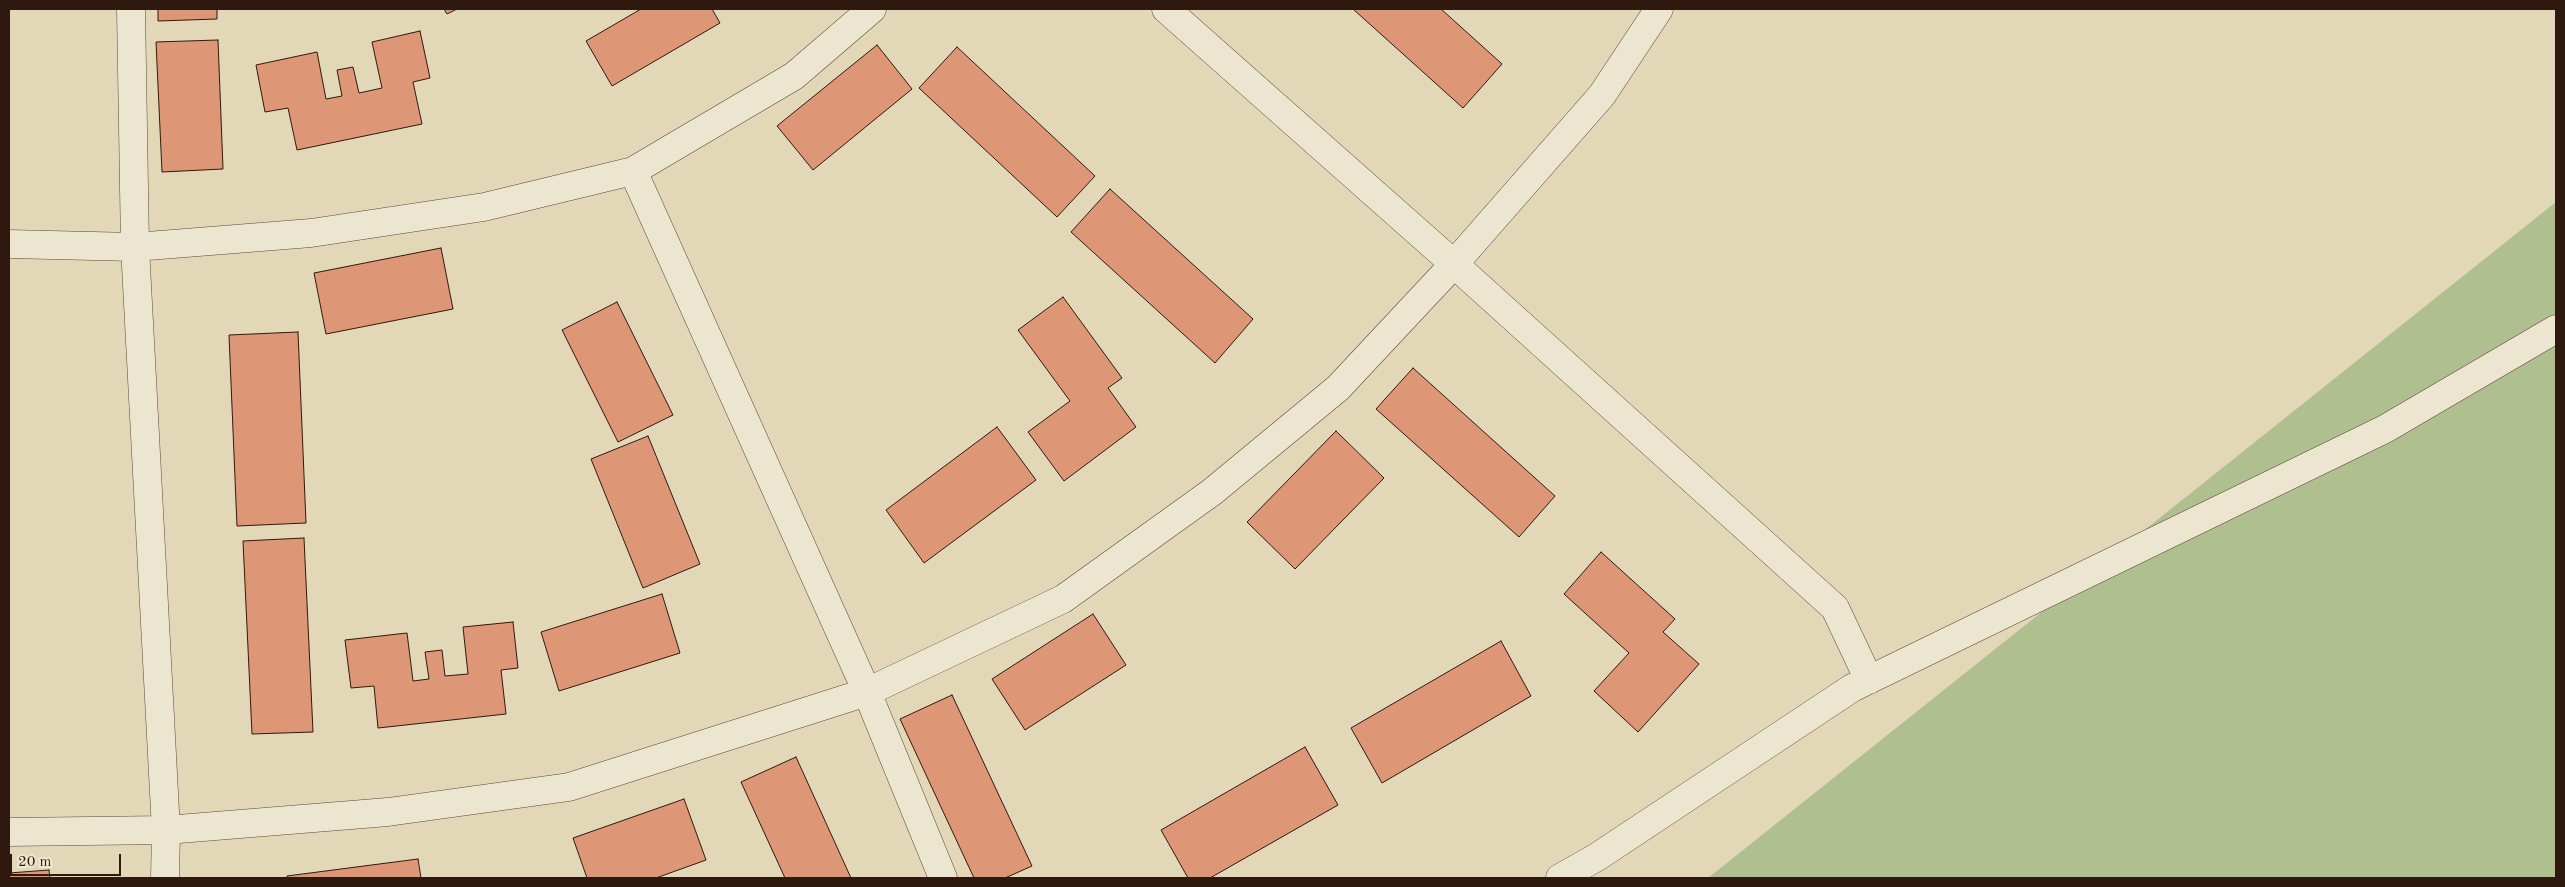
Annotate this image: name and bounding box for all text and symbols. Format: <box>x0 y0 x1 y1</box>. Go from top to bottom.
scale bar <box>12 844 124 876</box>
text: 20 m <box>18 855 52 870</box>

